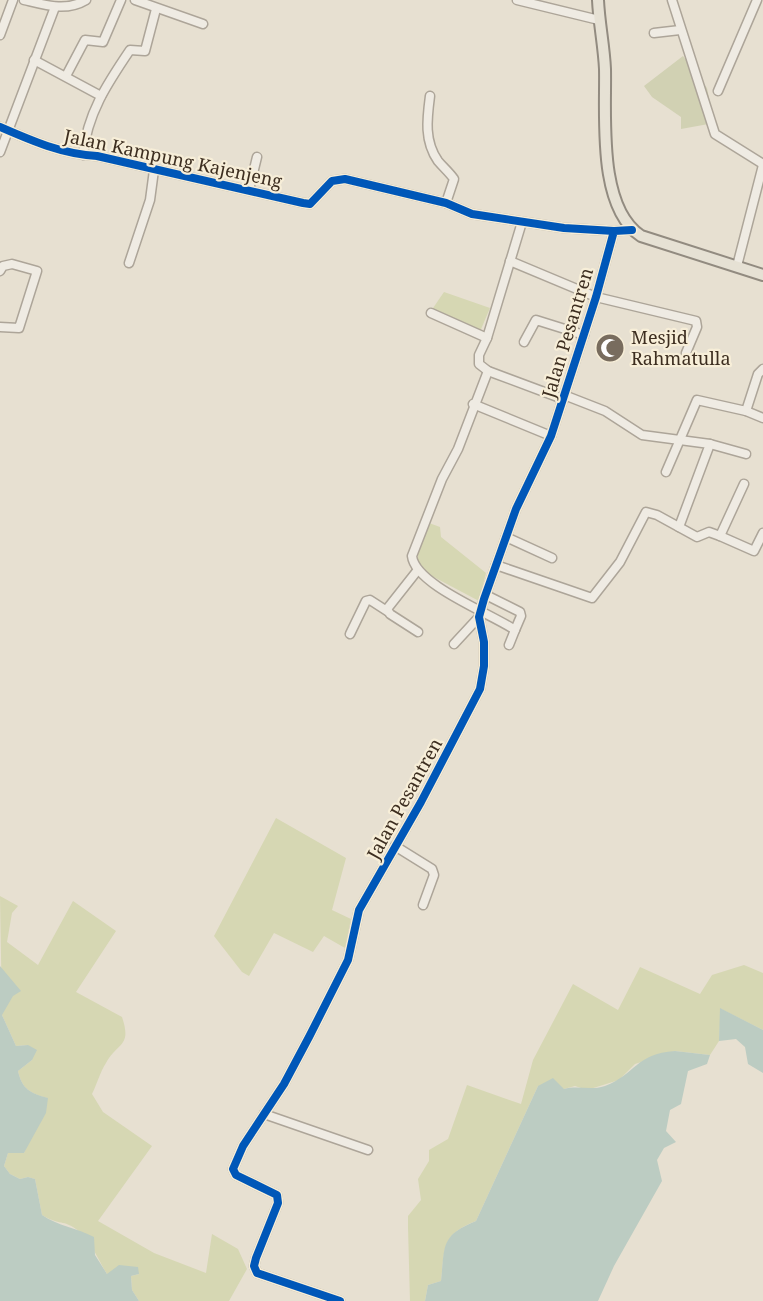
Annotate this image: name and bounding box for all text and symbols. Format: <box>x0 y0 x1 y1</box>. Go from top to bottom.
street label: Jalan Kampung Kajenjeng <box>61 123 285 193</box>
street label: Jalan Pesantren <box>536 264 598 402</box>
place label: Mesjid Rahmatulla <box>631 325 731 370</box>
mosque icon: Mesjid Rahmatulla <box>594 332 626 364</box>
street label: Jalan Pesantren <box>360 733 448 864</box>

